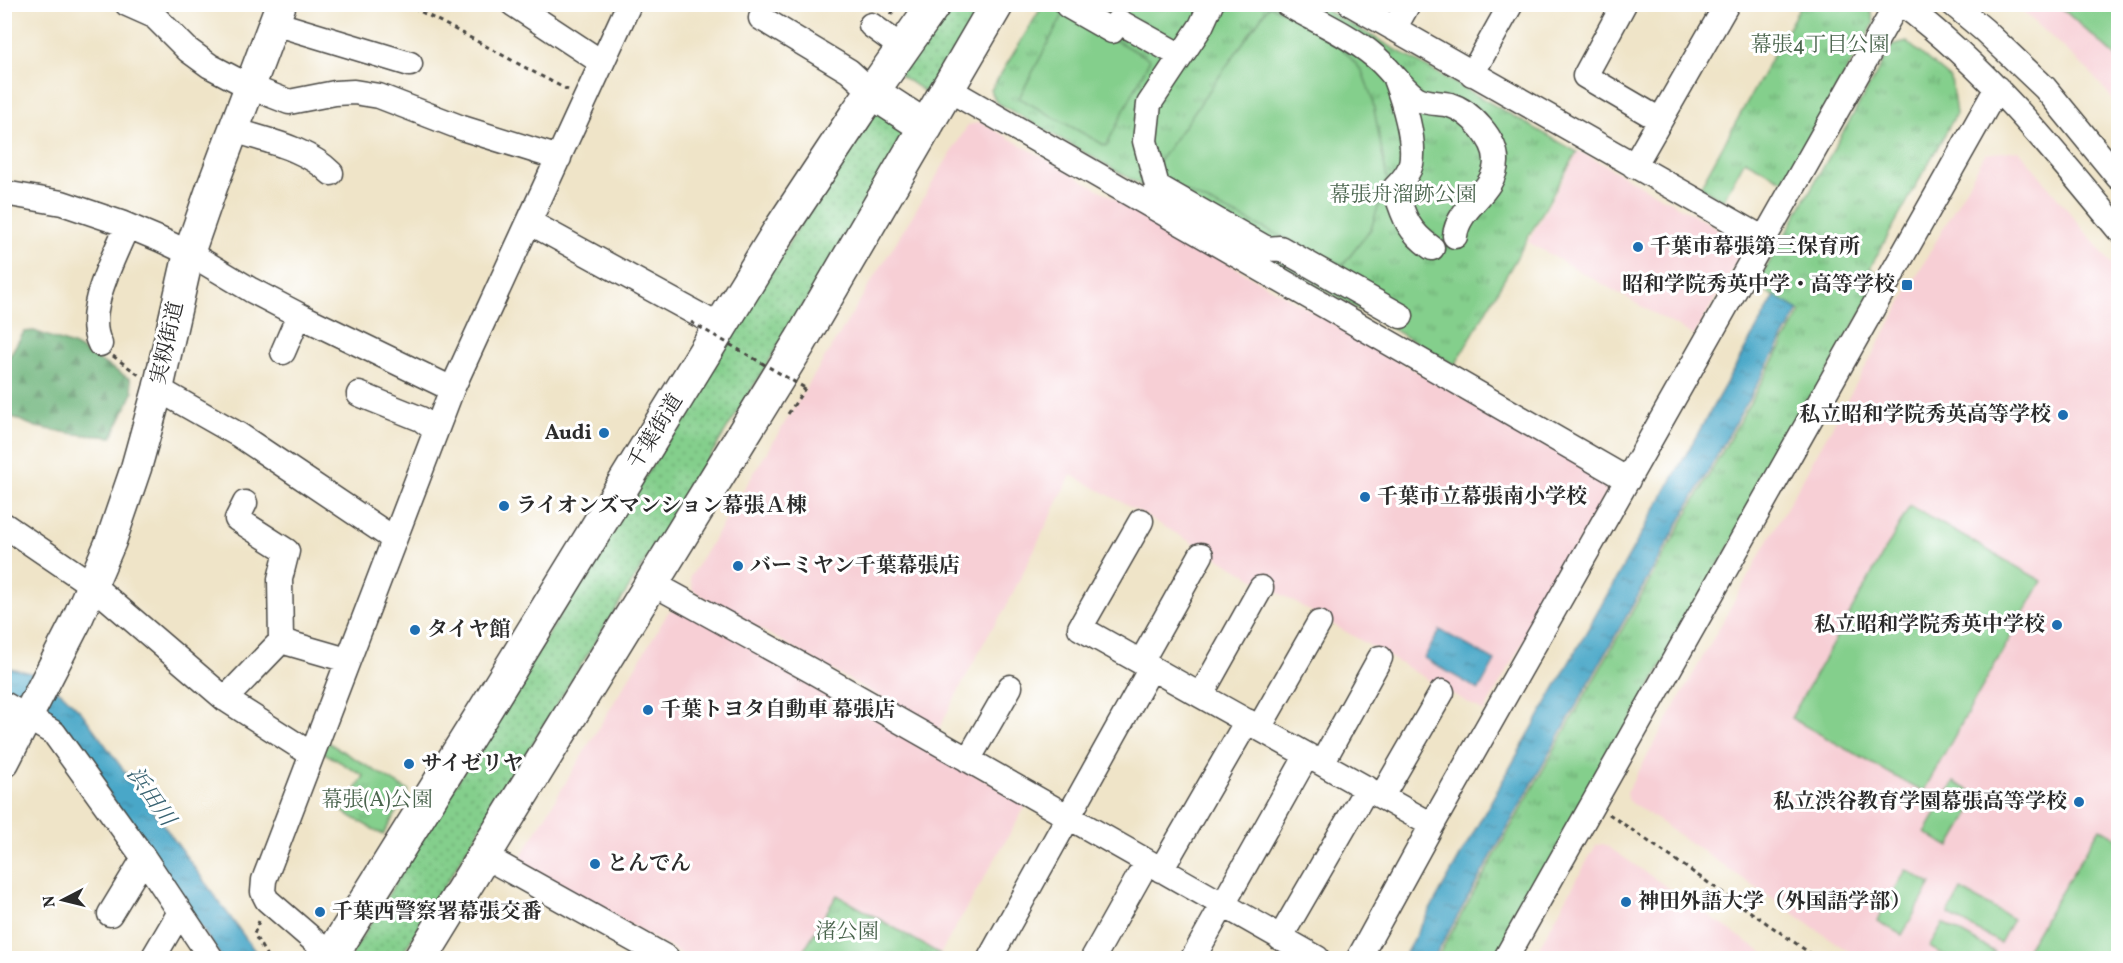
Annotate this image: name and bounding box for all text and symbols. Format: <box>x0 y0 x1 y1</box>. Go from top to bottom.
park label: 幕張4丁目公園 <box>1751 31 1889 60</box>
park label: 幕張舟溜跡公園 <box>1330 181 1477 210</box>
place label: 千葉市幕張第三保育所 <box>1650 233 1860 262</box>
marker: 千葉市幕張第三保育所 <box>1631 240 1645 254</box>
place label: 昭和学院秀英中学・高等学校 <box>1622 271 1895 300</box>
marker: 昭和学院秀英中学・高等学校 <box>1900 278 1914 292</box>
street label: 実籾街道 <box>144 299 192 387</box>
street label: 千葉街道 <box>621 389 691 475</box>
place label: 私立昭和学院秀英高等学校 <box>1799 401 2051 430</box>
marker: 私立昭和学院秀英高等学校 <box>2056 408 2070 422</box>
place label: Audi <box>545 419 592 448</box>
marker: Audi <box>597 426 611 440</box>
place label: 千葉市立幕張南小学校 <box>1377 483 1587 512</box>
marker: 千葉市立幕張南小学校 <box>1358 490 1372 504</box>
place label: ライオンズマンション幕張Ａ棟 <box>516 492 807 521</box>
marker: ライオンズマンション幕張Ａ棟 <box>497 499 511 513</box>
place label: バーミヤン千葉幕張店 <box>750 552 960 581</box>
marker: バーミヤン千葉幕張店 <box>731 559 745 573</box>
place label: 私立昭和学院秀英中学校 <box>1814 611 2045 640</box>
place label: タイヤ館 <box>427 616 511 645</box>
marker: 私立昭和学院秀英中学校 <box>2050 618 2064 632</box>
marker: タイヤ館 <box>408 623 422 637</box>
place label: 千葉トヨタ自動車 幕張店 <box>660 696 895 725</box>
marker: 千葉トヨタ自動車 幕張店 <box>641 703 655 717</box>
place label: サイゼリヤ <box>421 750 523 779</box>
marker: サイゼリヤ <box>402 757 416 771</box>
water label: 浜田川 <box>118 761 183 835</box>
park label: 幕張(A)公園 <box>321 786 433 815</box>
place label: 私立渋谷教育学園幕張高等学校 <box>1773 788 2067 817</box>
marker: 私立渋谷教育学園幕張高等学校 <box>2072 795 2086 809</box>
place label: とんでん <box>607 850 691 879</box>
marker: とんでん <box>588 857 602 871</box>
north arrow <box>33 870 93 930</box>
place label: 神田外語大学（外国語学部） <box>1638 888 1911 917</box>
text: N <box>38 894 62 909</box>
marker: 神田外語大学（外国語学部） <box>1619 895 1633 909</box>
place label: 千葉西警察署幕張交番 <box>332 898 542 927</box>
marker: 千葉西警察署幕張交番 <box>313 905 327 919</box>
park label: 渚公園 <box>816 918 879 947</box>

